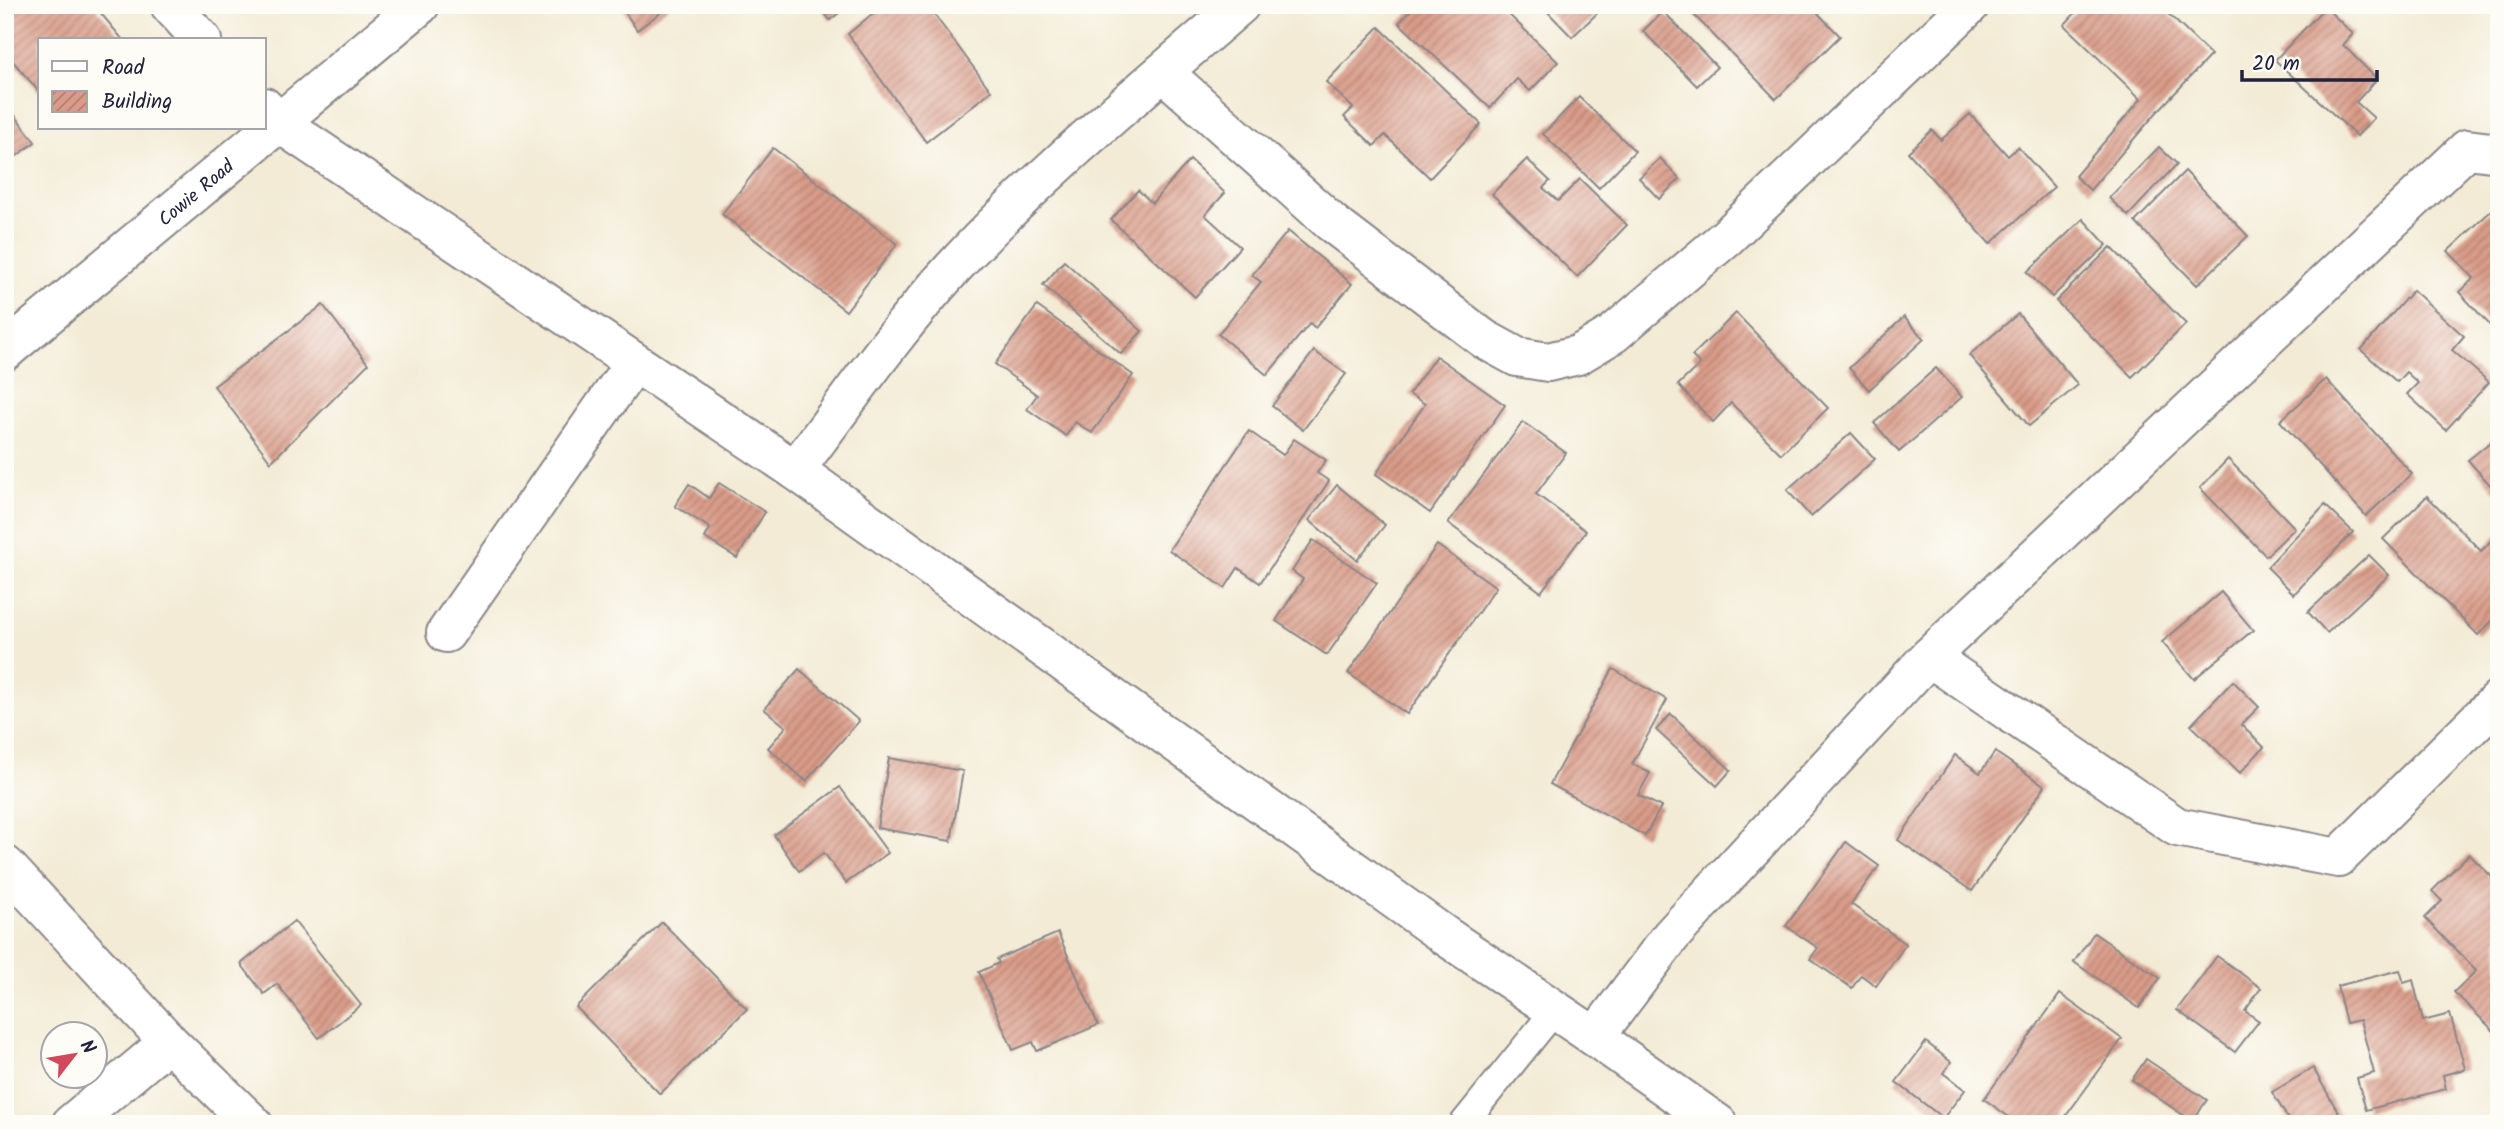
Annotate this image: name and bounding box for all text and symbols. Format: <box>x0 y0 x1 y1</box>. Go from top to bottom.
legend <box>38 38 266 130</box>
scale bar <box>2242 38 2376 82</box>
text: 20 m <box>2252 48 2300 81</box>
text: Road <box>102 52 145 85</box>
text: Building <box>102 86 172 119</box>
street label: Cowie Road <box>152 153 242 235</box>
north arrow <box>38 1020 108 1090</box>
text: N <box>71 1034 103 1060</box>

